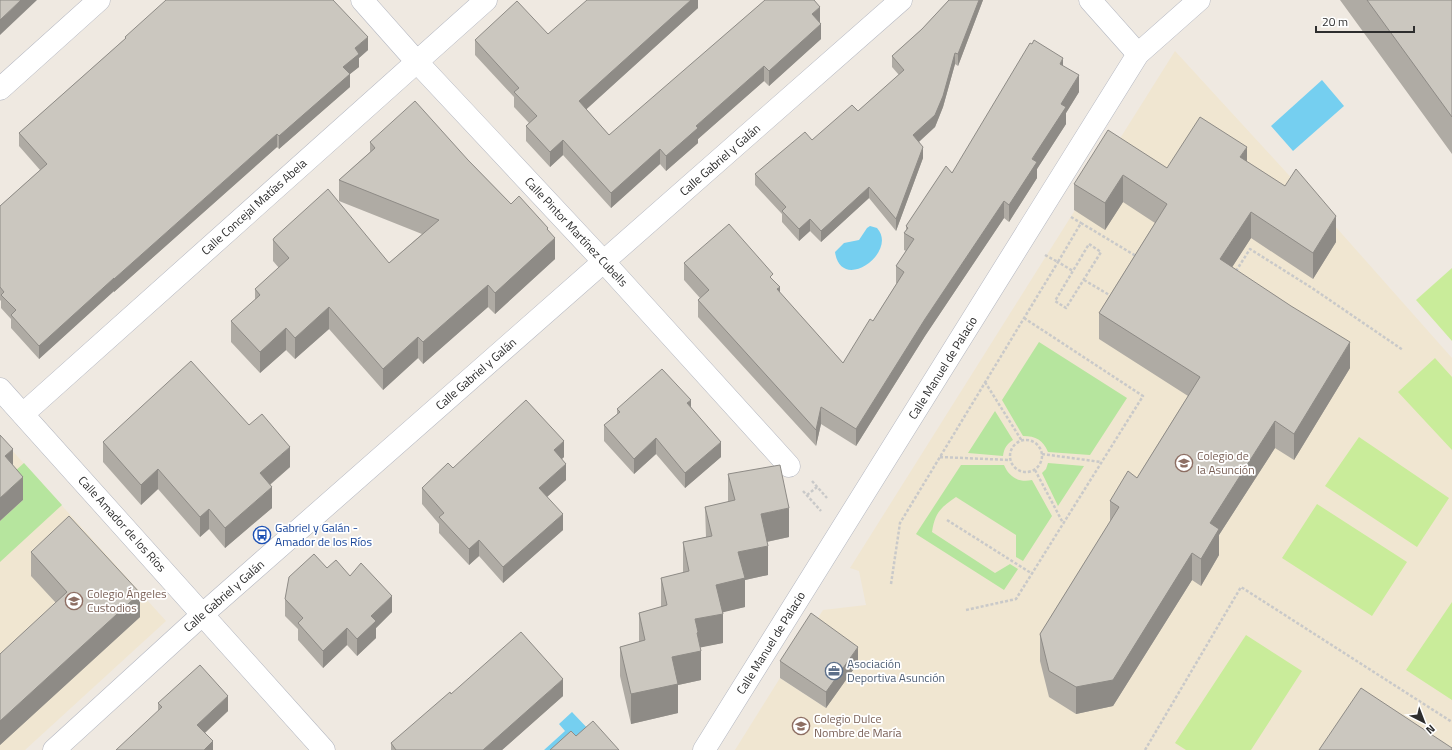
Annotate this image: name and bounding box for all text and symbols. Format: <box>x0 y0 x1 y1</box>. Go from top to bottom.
scale bar <box>1316 8 1414 34</box>
text: 20 m <box>1322 12 1348 31</box>
street label: Calle Gabriel y Galán <box>675 119 764 200</box>
street label: Calle Concejal Matías Abela <box>197 154 311 259</box>
street label: Calle Pintor Martínez Cubells <box>520 172 633 291</box>
street label: Calle Manuel de Palacio <box>903 313 982 423</box>
street label: Calle Gabriel y Galán <box>431 333 520 414</box>
place label: Colegio de la Asunción <box>1197 446 1255 479</box>
school or university icon: Colegio de la Asunción <box>1174 453 1194 473</box>
street label: Calle Amador de los Ríos <box>74 471 171 576</box>
place label: Gabriel y Galán - Amador de los Ríos <box>275 518 372 551</box>
bus stop icon: Gabriel y Galán - Amador de los Ríos <box>252 525 272 545</box>
street label: Calle Gabriel y Galán <box>179 555 268 636</box>
place label: Colegio Ángeles Custodios <box>87 584 167 617</box>
street label: Calle Manuel de Palacio <box>731 588 810 698</box>
school or university icon: Colegio Ángeles Custodios <box>64 591 84 611</box>
place label: Asociación Deportiva Asunción <box>847 654 945 687</box>
office icon: Asociación Deportiva Asunción <box>824 661 844 681</box>
north arrow <box>1404 702 1444 742</box>
place label: Colegio Dulce Nombre de María <box>814 709 901 742</box>
school or university icon: Colegio Dulce Nombre de María <box>791 716 811 736</box>
text: N <box>1423 721 1439 738</box>

